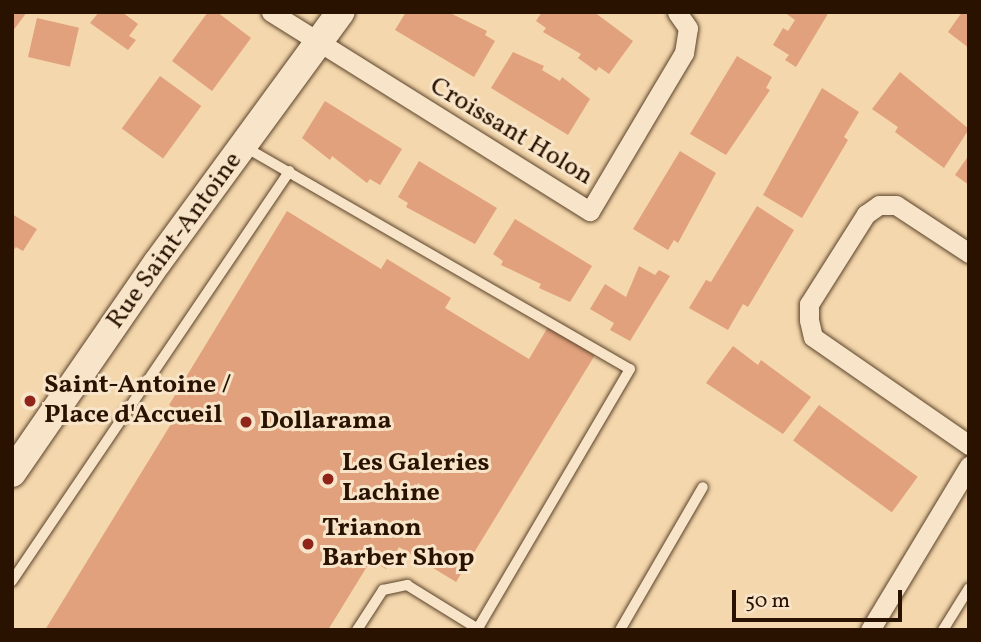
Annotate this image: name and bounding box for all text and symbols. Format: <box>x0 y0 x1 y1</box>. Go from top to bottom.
street label: Croissant Holon <box>424 71 598 193</box>
street label: Rue Saint-Antoine <box>100 147 250 335</box>
place label: Saint-Antoine / Place d'Accueil <box>44 370 231 432</box>
marker: Saint-Antoine / Place d'Accueil <box>22 393 38 409</box>
place label: Dollarama <box>260 406 392 438</box>
marker: Dollarama <box>238 414 254 430</box>
place label: Les Galeries Lachine <box>342 448 489 510</box>
marker: Les Galeries Lachine <box>320 471 336 487</box>
place label: Trianon Barber Shop <box>322 513 474 574</box>
marker: Trianon Barber Shop <box>300 536 316 552</box>
scale bar <box>736 576 906 620</box>
text: 50 m <box>745 587 790 616</box>

